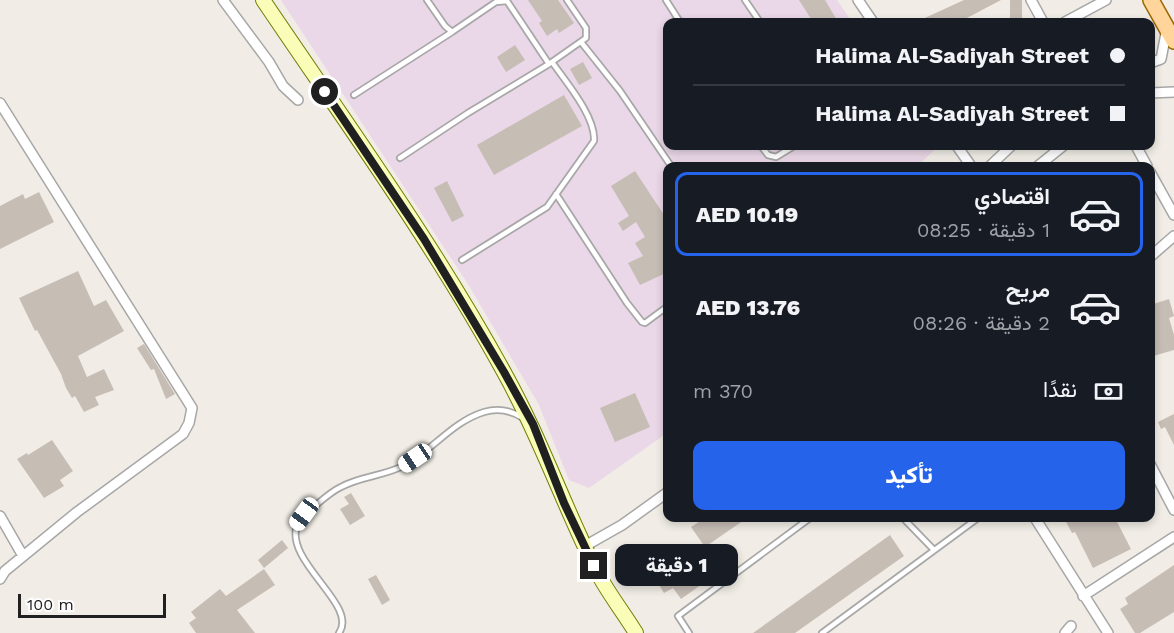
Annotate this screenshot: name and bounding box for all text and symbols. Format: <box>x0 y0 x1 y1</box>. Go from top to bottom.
text: Halima Al-Sadiyah Street <box>815 43 1089 68</box>
route start <box>311 78 338 105</box>
text: Halima Al-Sadiyah Street <box>815 101 1089 126</box>
text: اقتصادي <box>974 184 1050 209</box>
icon: car <box>1068 187 1122 241</box>
text: AED 10.19 <box>696 202 798 227</box>
text: 1 دقيقة · 08:25 <box>917 218 1050 242</box>
text: مريح <box>1006 277 1050 302</box>
icon: car <box>1068 280 1122 334</box>
text: AED 13.76 <box>696 295 800 320</box>
text: 2 دقيقة · 08:26 <box>913 311 1050 335</box>
icon: cash <box>1092 375 1125 408</box>
text: نقدًا <box>1043 377 1077 402</box>
text: 370 m <box>693 379 753 403</box>
car <box>395 440 435 476</box>
button: تأكيد <box>693 441 1125 510</box>
car <box>286 494 322 534</box>
callout: 1 دقيقة <box>615 545 738 587</box>
route end <box>580 552 607 579</box>
text: 1 دقيقة <box>646 553 707 577</box>
scale bar <box>18 591 166 618</box>
text: 100 m <box>27 595 74 614</box>

